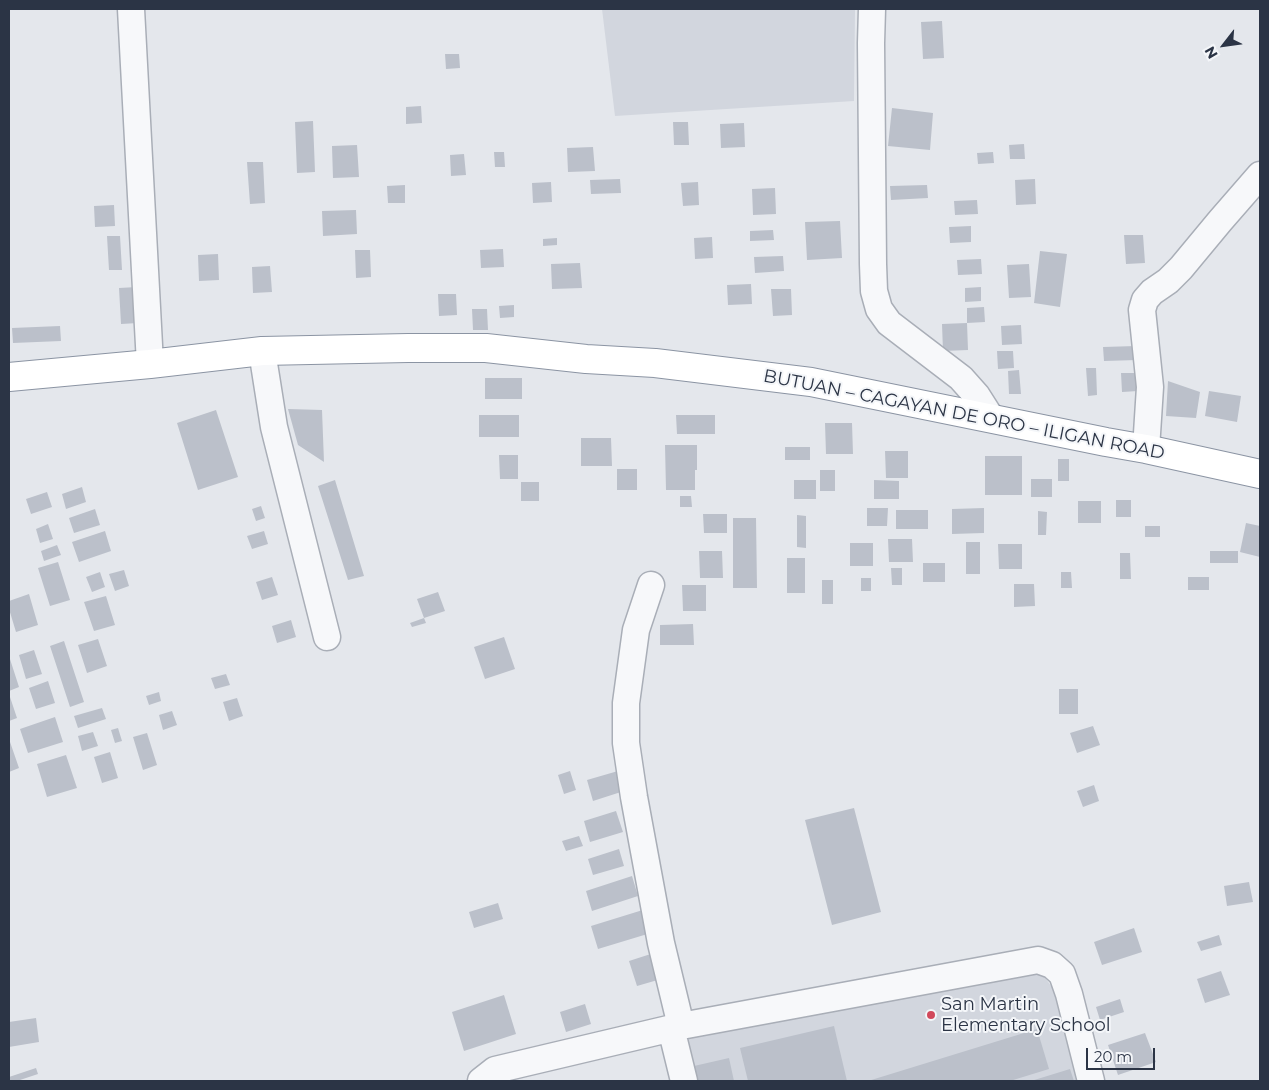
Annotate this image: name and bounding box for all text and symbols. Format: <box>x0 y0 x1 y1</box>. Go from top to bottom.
north arrow <box>1199 20 1249 70</box>
text: N <box>1200 43 1222 62</box>
street label: BUTUAN – CAGAYAN DE ORO – ILIGAN ROAD <box>762 365 1166 465</box>
place label: San Martin Elementary School <box>941 994 1111 1036</box>
marker: San Martin Elementary School <box>925 1009 937 1021</box>
scale bar <box>1089 1038 1158 1070</box>
text: 20 m <box>1094 1047 1132 1066</box>

